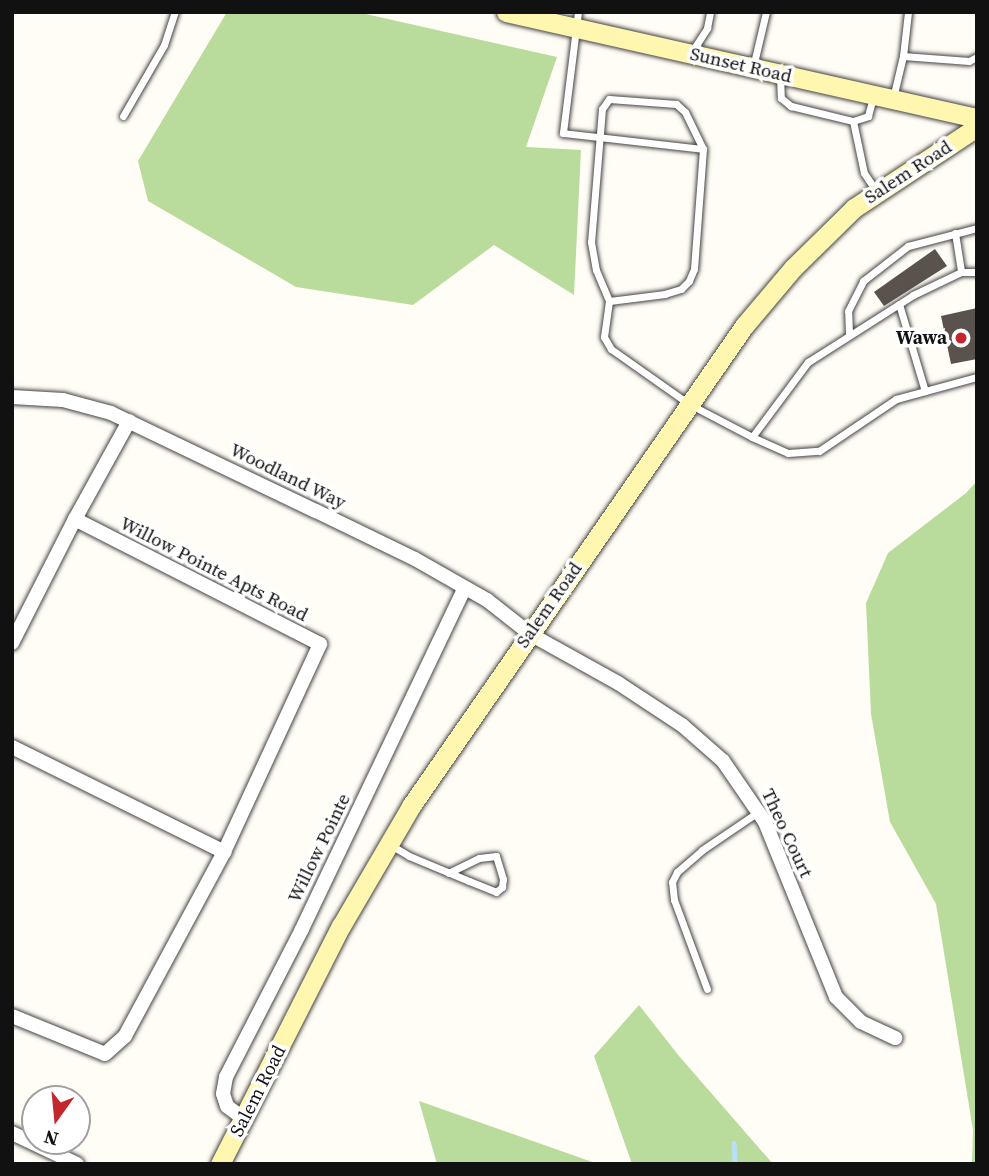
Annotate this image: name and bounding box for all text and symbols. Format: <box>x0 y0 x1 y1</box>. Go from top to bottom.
street label: Sunset Road <box>688 42 794 88</box>
street label: Salem Road <box>860 135 956 209</box>
place label: Wawa <box>896 327 947 349</box>
marker: Wawa <box>953 330 969 346</box>
street label: Woodland Way <box>226 438 350 514</box>
street label: Willow Pointe Apts Road <box>116 512 312 626</box>
street label: Salem Road <box>511 558 587 652</box>
street label: Theo Court <box>757 785 817 881</box>
street label: Willow Pointe <box>283 790 355 906</box>
street label: Salem Road <box>225 1042 291 1140</box>
north arrow <box>21 1085 91 1155</box>
text: N <box>41 1124 61 1153</box>

